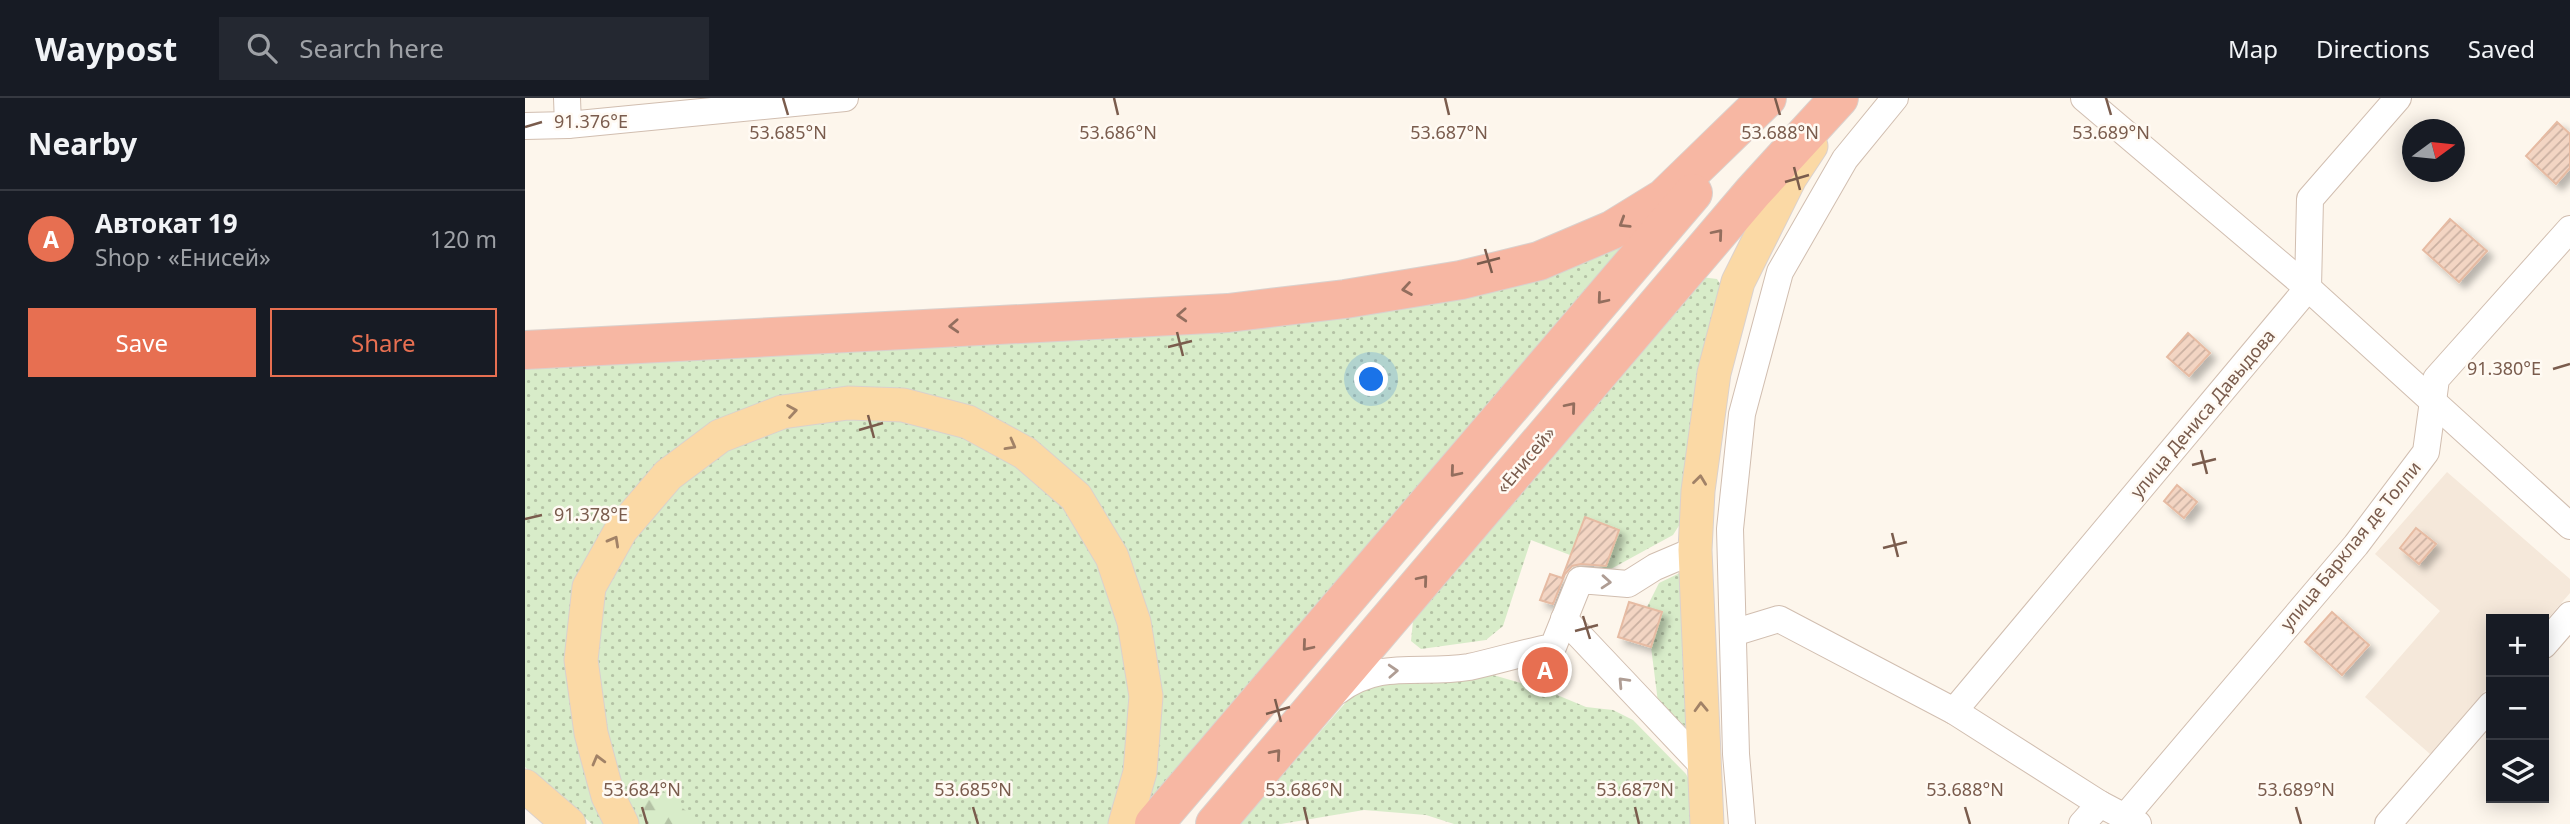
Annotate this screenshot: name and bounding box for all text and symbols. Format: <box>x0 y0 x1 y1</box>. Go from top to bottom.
search box <box>219 17 709 80</box>
text: Waypost <box>35 26 177 71</box>
icon: search <box>243 29 281 67</box>
text: Search here <box>299 30 444 66</box>
text: Map <box>2228 32 2278 65</box>
text: Directions <box>2316 32 2430 65</box>
text: Saved <box>2468 32 2535 65</box>
text: 91.376°E <box>554 109 628 133</box>
north arrow <box>2402 119 2465 182</box>
text: 53.685°N <box>749 120 827 144</box>
text: 53.686°N <box>1079 120 1157 144</box>
text: 53.687°N <box>1410 120 1488 144</box>
text: 53.688°N <box>1741 120 1819 144</box>
text: 53.689°N <box>2072 120 2150 144</box>
text: Nearby <box>28 123 137 164</box>
text: Автокат 19 <box>95 205 238 241</box>
one-way arrow <box>1618 214 1631 227</box>
text: A <box>43 223 59 255</box>
text: 120 m <box>430 223 497 255</box>
one-way arrow <box>1710 229 1722 242</box>
text: Shop · «Енисей» <box>95 241 271 273</box>
one-way arrow <box>1401 281 1413 296</box>
one-way arrow <box>1598 291 1610 304</box>
button: Save <box>28 308 256 377</box>
button: Share <box>270 308 497 377</box>
one-way arrow <box>1176 308 1187 323</box>
one-way arrow <box>949 319 960 334</box>
street label: улица Дениса Давыдова <box>2124 324 2280 503</box>
text: 91.380°E <box>2467 356 2541 380</box>
your location <box>1354 362 1388 396</box>
one-way arrow <box>1562 402 1575 415</box>
one-way arrow <box>786 404 798 419</box>
street label: «Енисей» <box>1490 421 1560 498</box>
one-way arrow <box>1004 437 1016 450</box>
street label: улица Барклая де Толли <box>2275 456 2426 635</box>
one-way arrow <box>1451 464 1463 477</box>
one-way arrow <box>1692 474 1707 486</box>
text: 91.378°E <box>554 502 628 526</box>
one-way arrow <box>606 536 619 549</box>
one-way arrow <box>1601 574 1612 589</box>
one-way arrow <box>1415 576 1427 589</box>
map controls <box>2486 614 2549 803</box>
button: + <box>2486 614 2549 677</box>
one-way arrow <box>1303 637 1315 650</box>
pin: A <box>1522 644 1568 696</box>
one-way arrow <box>1387 664 1398 679</box>
one-way arrow <box>1619 677 1631 690</box>
button: − <box>2486 677 2549 740</box>
one-way arrow <box>1694 701 1709 712</box>
button: layers <box>2486 740 2549 803</box>
one-way arrow <box>1268 749 1280 762</box>
one-way arrow <box>592 755 606 767</box>
text: 53.684°N <box>603 777 681 801</box>
text: 53.685°N <box>934 777 1012 801</box>
text: 53.686°N <box>1265 777 1343 801</box>
text: 53.687°N <box>1596 777 1674 801</box>
text: 53.688°N <box>1926 777 2004 801</box>
text: 53.689°N <box>2257 777 2335 801</box>

